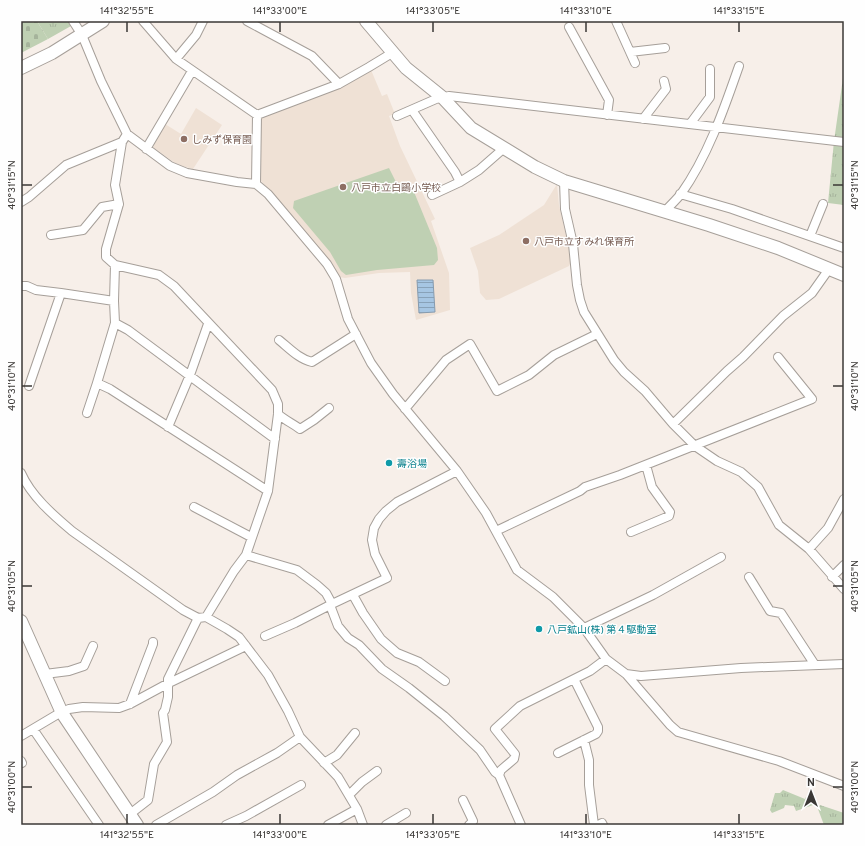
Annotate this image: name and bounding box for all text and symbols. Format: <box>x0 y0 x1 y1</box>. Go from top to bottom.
text: 141°32'55"E <box>100 5 154 18</box>
text: 141°33'00"E <box>253 5 307 18</box>
text: 141°33'05"E <box>406 5 460 18</box>
text: 141°33'10"E <box>560 5 612 18</box>
text: 141°33'15"E <box>713 5 765 18</box>
marker: しみず保育園 <box>179 134 189 144</box>
place label: しみず保育園 <box>192 134 252 147</box>
text: 40°31'15"N <box>6 160 19 210</box>
text: 40°31'15"N <box>849 160 862 210</box>
marker: 八戸市立白鷗小学校 <box>338 182 348 192</box>
place label: 八戸市立白鷗小学校 <box>351 182 441 195</box>
marker: 八戸市立すみれ保育所 <box>521 236 531 246</box>
place label: 八戸市立すみれ保育所 <box>534 236 634 249</box>
text: 40°31'10"N <box>6 361 19 411</box>
text: 40°31'10"N <box>849 361 862 411</box>
marker: 壽浴場 <box>384 458 394 468</box>
place label: 壽浴場 <box>397 458 427 471</box>
text: 40°31'05"N <box>6 560 19 612</box>
text: 40°31'05"N <box>849 560 862 612</box>
marker: 八戸鉱山(株) 第４駆動室 <box>534 624 544 634</box>
place label: 八戸鉱山(株) 第４駆動室 <box>547 624 656 637</box>
text: 40°31'00"N <box>6 761 19 813</box>
text: 40°31'00"N <box>849 761 862 813</box>
north arrow <box>791 772 831 812</box>
text: N <box>807 776 815 790</box>
text: 141°32'55"E <box>100 829 154 842</box>
text: 141°33'00"E <box>253 829 307 842</box>
text: 141°33'05"E <box>406 829 460 842</box>
text: 141°33'10"E <box>560 829 612 842</box>
text: 141°33'15"E <box>713 829 765 842</box>

